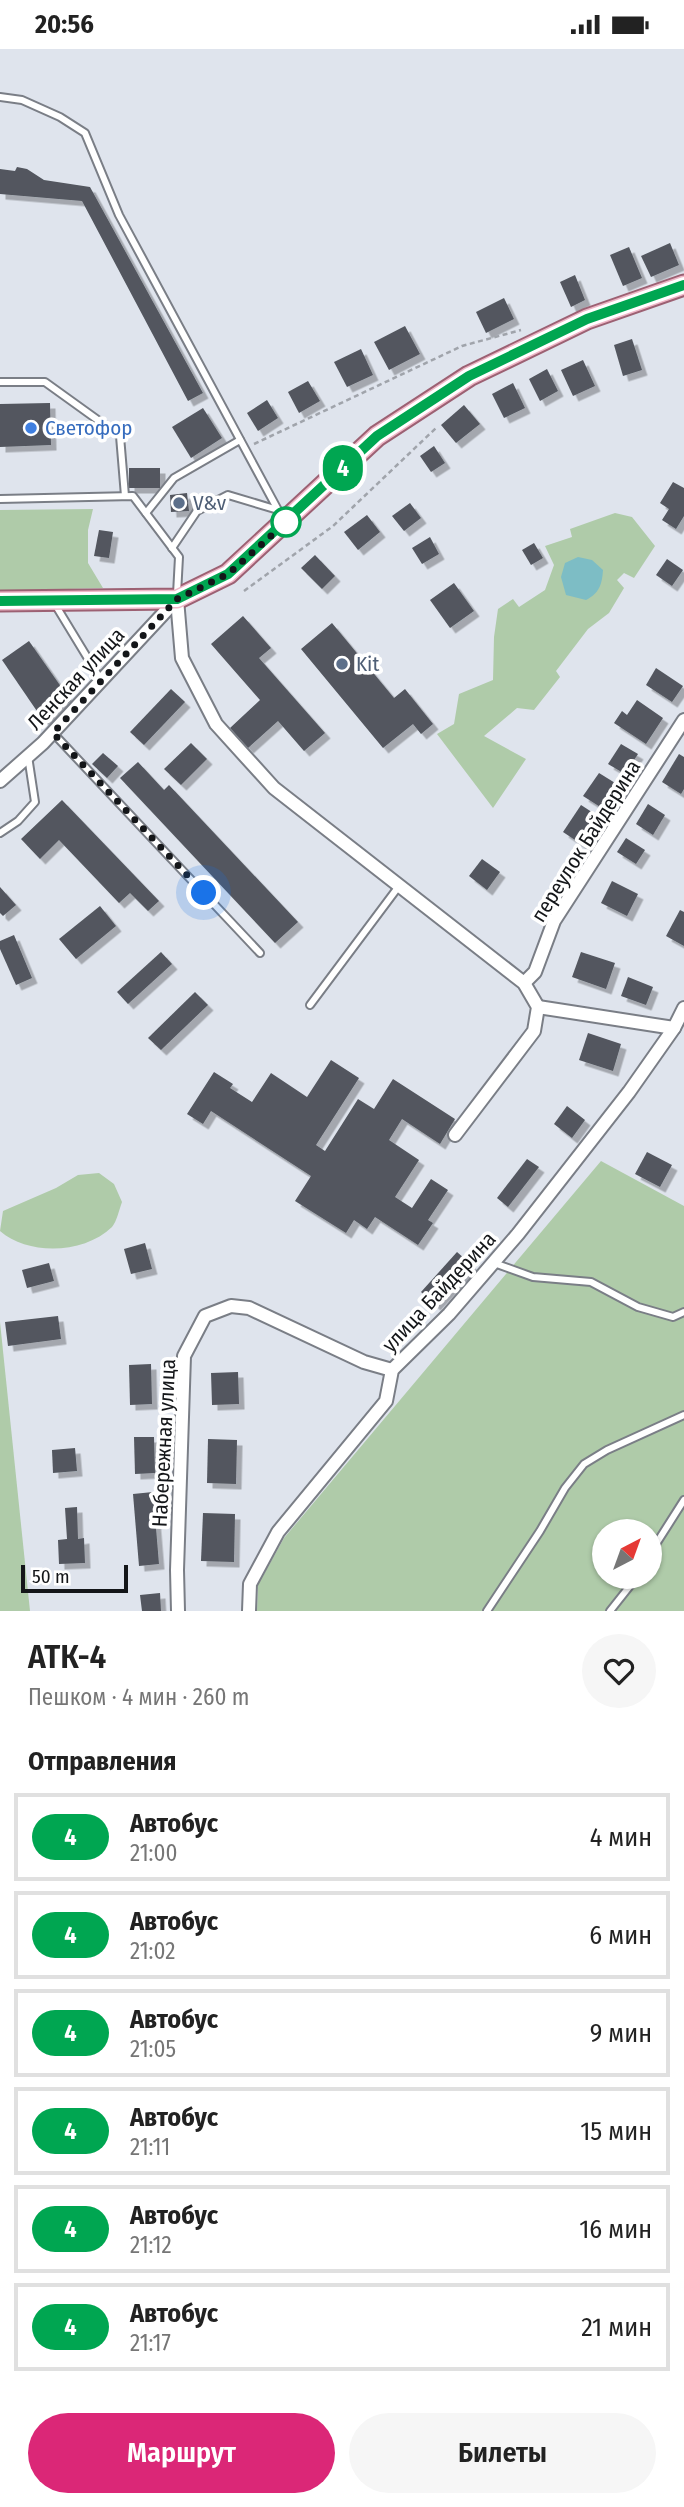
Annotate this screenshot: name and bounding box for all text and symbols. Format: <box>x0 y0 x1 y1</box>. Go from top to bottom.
text: 20:56 <box>35 9 94 40</box>
place label: Светофор <box>45 415 132 441</box>
marker: Светофор <box>23 420 39 436</box>
line badge: 4 <box>320 445 366 491</box>
text: 4 <box>337 454 349 482</box>
place label: V&v <box>193 490 227 516</box>
marker: V&v <box>171 495 187 511</box>
unlabelled marker <box>271 507 301 537</box>
street label: Ленская улица <box>22 622 130 736</box>
place label: Kit <box>356 651 379 677</box>
marker: Kit <box>334 656 350 672</box>
street label: переулок Байдерина <box>526 755 646 927</box>
your location <box>186 875 221 910</box>
street label: улица Байдерина <box>377 1226 501 1358</box>
street label: Набережная улица <box>147 1358 181 1528</box>
north arrow <box>592 1519 662 1589</box>
map controls <box>592 1519 662 1589</box>
scale bar <box>21 1562 128 1594</box>
text: 50 m <box>32 1565 70 1588</box>
button: heart <box>582 1634 656 1708</box>
text: АТК-4 <box>28 1637 106 1677</box>
text: Пешком · 4 мин · 260 m <box>28 1683 249 1711</box>
text: Отправления <box>28 1746 177 1777</box>
text: Автобус <box>130 1808 218 1839</box>
text: 4 мин <box>590 1822 652 1853</box>
text: 4 <box>64 1823 77 1851</box>
text: 21:00 <box>130 1839 177 1867</box>
text: Автобус <box>130 1906 218 1937</box>
text: 6 мин <box>589 1920 652 1951</box>
text: 4 <box>64 1921 77 1949</box>
text: 21:02 <box>130 1937 175 1965</box>
text: Автобус <box>130 2004 218 2035</box>
text: 9 мин <box>590 2018 652 2049</box>
text: 4 <box>64 2019 77 2047</box>
text: 21:05 <box>130 2035 176 2063</box>
text: Автобус <box>130 2102 218 2133</box>
text: 15 мин <box>580 2116 652 2147</box>
text: 4 <box>64 2117 77 2145</box>
text: 21:11 <box>130 2133 170 2161</box>
text: Автобус <box>130 2200 218 2231</box>
text: 16 мин <box>579 2214 652 2245</box>
text: 4 <box>64 2215 77 2243</box>
text: 21:12 <box>130 2231 172 2259</box>
text: Автобус <box>130 2298 218 2329</box>
text: 21 мин <box>581 2312 652 2343</box>
text: 4 <box>64 2313 77 2341</box>
text: 21:17 <box>130 2329 171 2357</box>
button: Маршрут <box>28 2413 335 2493</box>
button: Билеты <box>349 2413 656 2493</box>

